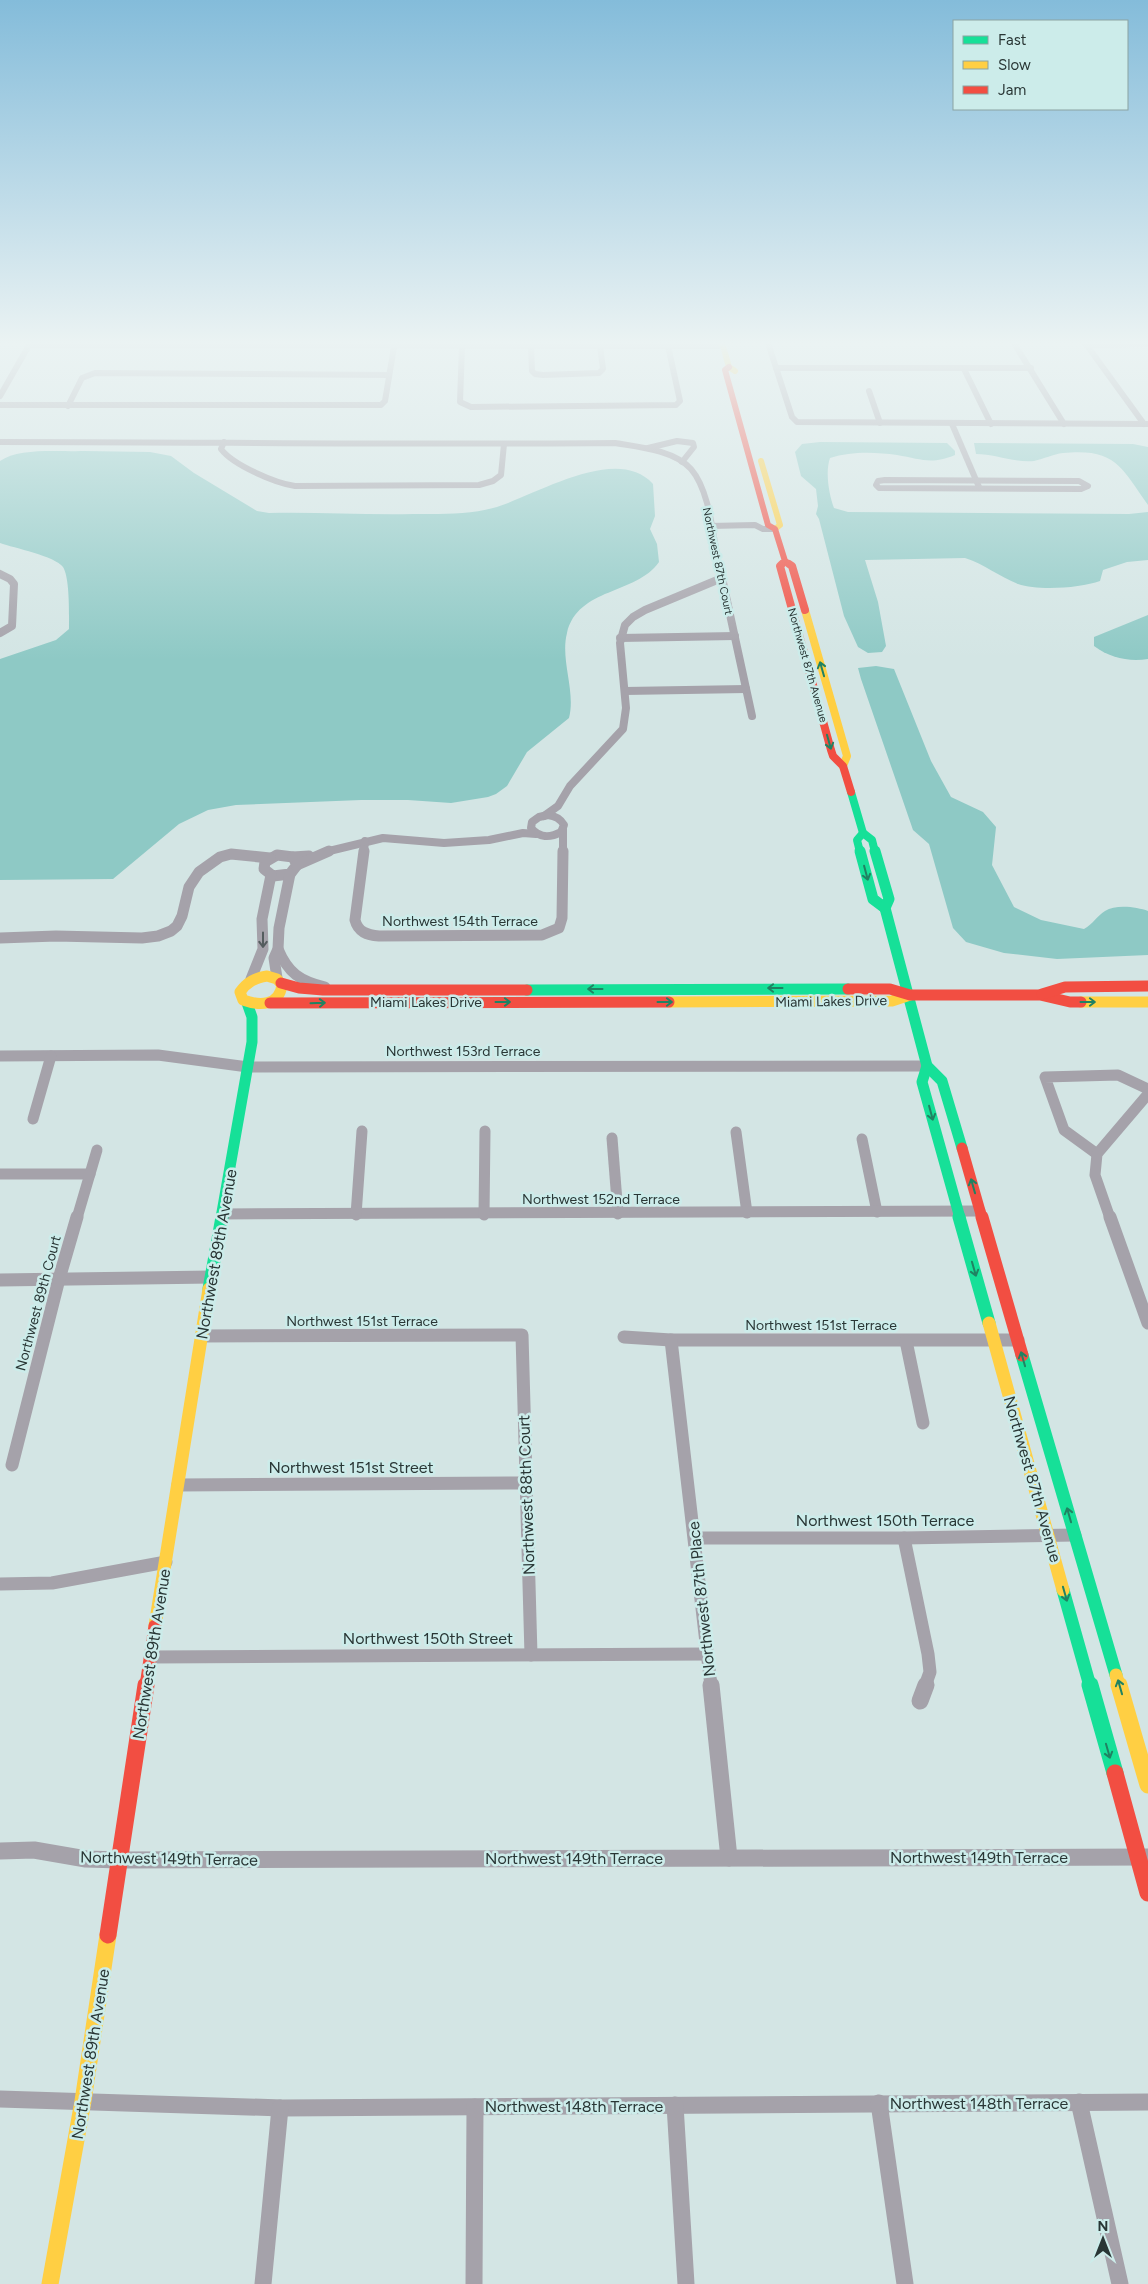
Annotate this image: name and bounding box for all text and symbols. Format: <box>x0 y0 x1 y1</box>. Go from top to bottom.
legend <box>953 20 1128 110</box>
text: Fast <box>998 31 1027 49</box>
text: Slow <box>998 56 1031 74</box>
text: Jam <box>998 81 1026 99</box>
street label: Northwest 87th Court <box>700 506 735 616</box>
street label: Northwest 87th Avenue <box>785 607 830 724</box>
one-way arrow <box>816 661 826 677</box>
one-way arrow <box>825 733 834 749</box>
one-way arrow <box>862 864 871 880</box>
street label: Northwest 154th Terrace <box>382 913 538 930</box>
one-way arrow <box>258 932 268 948</box>
one-way arrow <box>767 983 783 993</box>
one-way arrow <box>587 984 603 994</box>
street label: Miami Lakes Drive <box>775 992 887 1011</box>
street label: Miami Lakes Drive <box>370 994 482 1011</box>
one-way arrow <box>494 997 510 1007</box>
one-way arrow <box>656 997 673 1007</box>
one-way arrow <box>1080 997 1096 1007</box>
one-way arrow <box>310 999 326 1008</box>
street label: Northwest 153rd Terrace <box>386 1043 541 1060</box>
one-way arrow <box>926 1104 936 1120</box>
street label: Northwest 89th Avenue <box>192 1167 241 1341</box>
one-way arrow <box>967 1178 977 1194</box>
street label: Northwest 152nd Terrace <box>522 1191 680 1208</box>
street label: Northwest 89th Court <box>12 1234 65 1373</box>
one-way arrow <box>970 1261 980 1277</box>
street label: Northwest 151st Terrace <box>286 1313 438 1330</box>
street label: Northwest 151st Terrace <box>745 1317 897 1334</box>
one-way arrow <box>1018 1351 1028 1367</box>
street label: Northwest 87th Avenue <box>1000 1394 1065 1565</box>
street label: Northwest 88th Court <box>514 1415 539 1575</box>
street label: Northwest 151st Street <box>268 1458 434 1477</box>
one-way arrow <box>1064 1507 1074 1523</box>
street label: Northwest 150th Terrace <box>796 1511 974 1530</box>
street label: Northwest 87th Place <box>684 1520 719 1678</box>
street label: Northwest 89th Avenue <box>129 1567 174 1741</box>
one-way arrow <box>1060 1586 1070 1602</box>
street label: Northwest 150th Street <box>343 1629 513 1648</box>
one-way arrow <box>1114 1680 1124 1696</box>
one-way arrow <box>1104 1742 1114 1758</box>
street label: Northwest 149th Terrace <box>80 1847 258 1870</box>
street label: Northwest 149th Terrace <box>890 1848 1068 1867</box>
street label: Northwest 149th Terrace <box>485 1849 663 1868</box>
street label: Northwest 89th Avenue <box>68 1967 113 2141</box>
street label: Northwest 148th Terrace <box>890 2094 1069 2113</box>
street label: Northwest 148th Terrace <box>485 2097 664 2116</box>
north arrow <box>1078 2214 1128 2264</box>
text: N <box>1098 2218 1108 2235</box>

